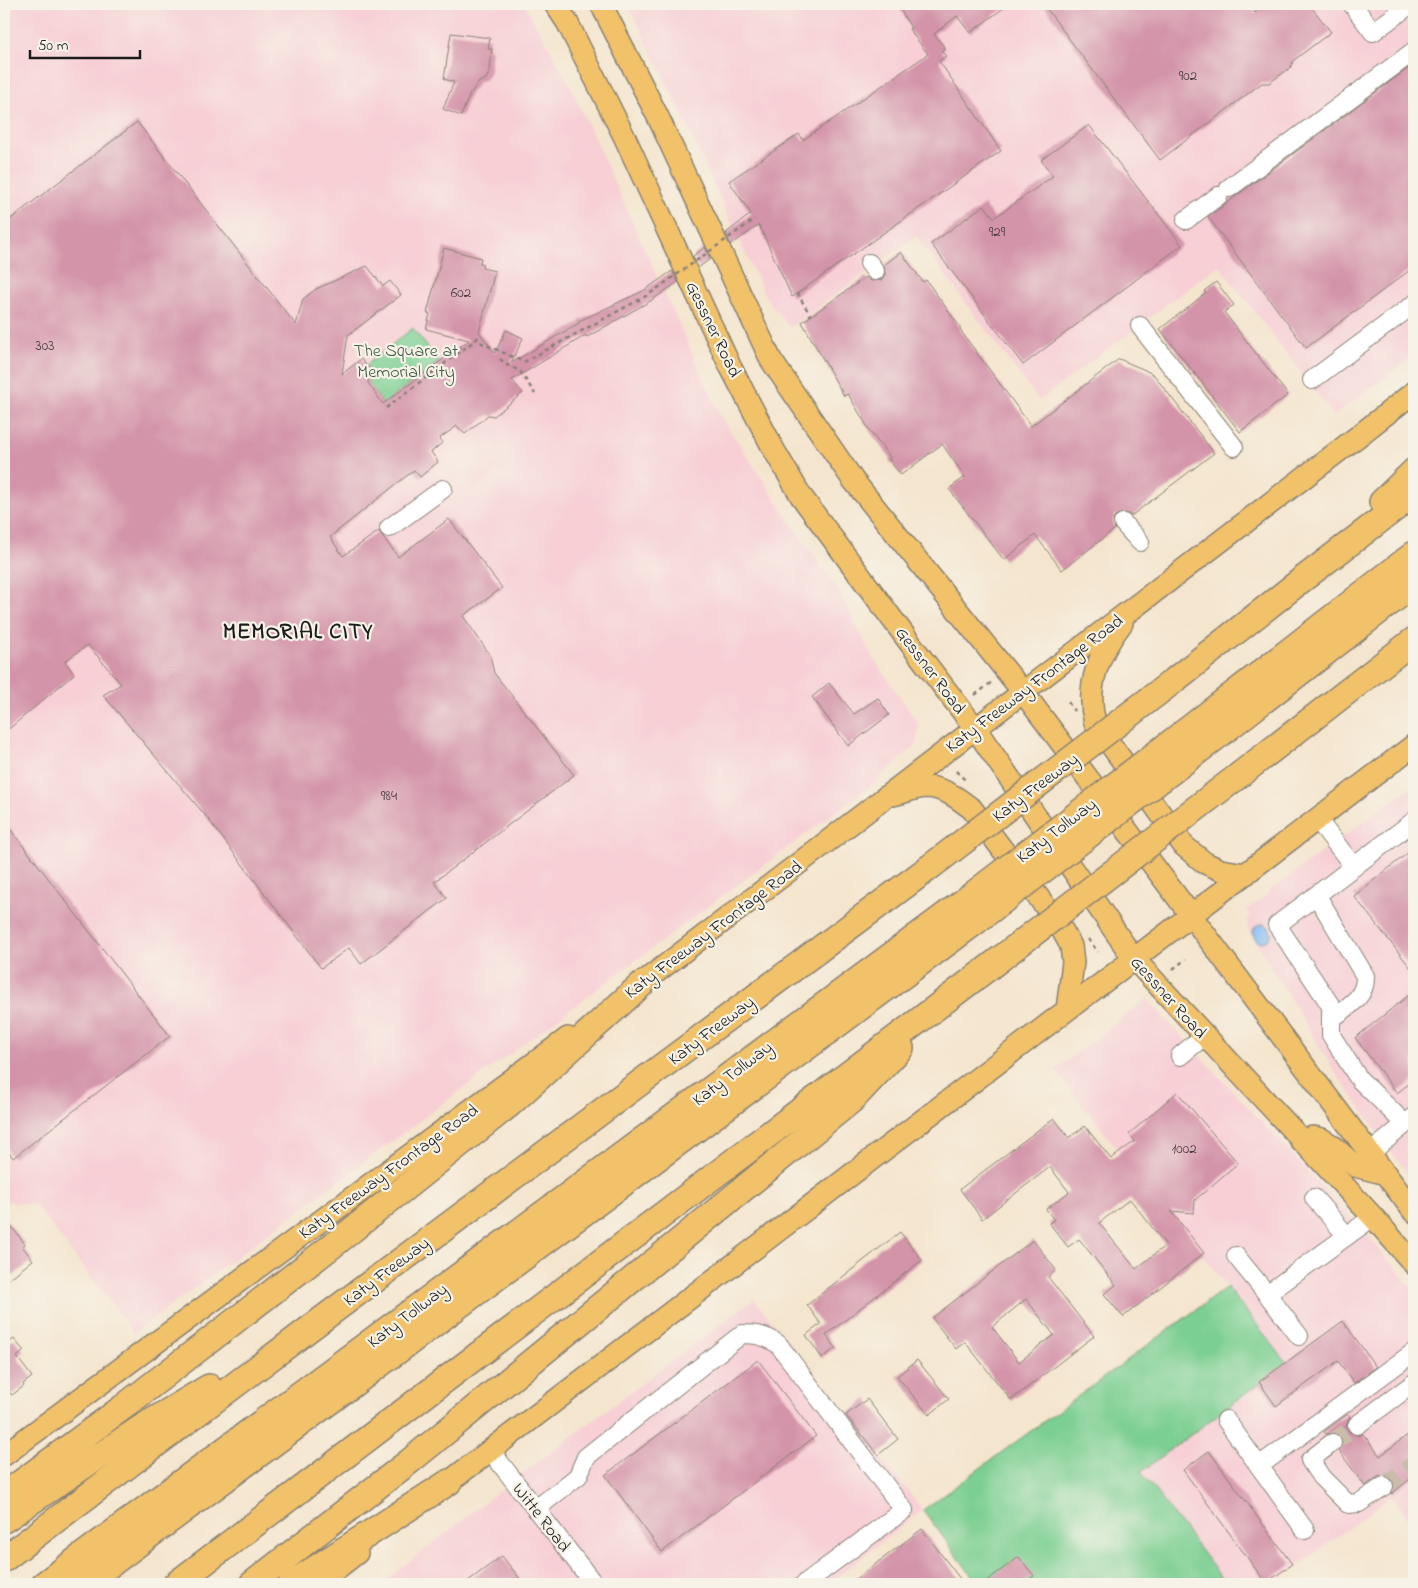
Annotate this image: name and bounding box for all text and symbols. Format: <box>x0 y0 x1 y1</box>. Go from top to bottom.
scale bar <box>30 28 140 60</box>
text: 50 m <box>38 35 69 57</box>
house number: 902 <box>1179 65 1198 87</box>
house number: 929 <box>989 221 1006 243</box>
street label: Gessner Road <box>678 278 747 382</box>
house number: 602 <box>451 282 472 304</box>
house number: 303 <box>36 335 54 357</box>
park label: The Square at Memorial City <box>354 339 458 386</box>
street label: Katy Freeway Frontage Road <box>941 609 1130 761</box>
district label: MEMORIAL CITY <box>223 617 373 649</box>
street label: Gessner Road <box>888 622 971 720</box>
street label: Katy Freeway <box>987 747 1085 830</box>
house number: 984 <box>381 785 397 807</box>
street label: Katy Tollway <box>1011 793 1103 871</box>
street label: Katy Freeway Frontage Road <box>620 855 809 1007</box>
street label: Gessner Road <box>1123 951 1212 1046</box>
street label: Katy Freeway <box>663 990 761 1073</box>
street label: Katy Tollway <box>687 1036 779 1114</box>
street label: Katy Freeway Frontage Road <box>294 1098 485 1248</box>
house number: 1002 <box>1171 1138 1197 1160</box>
street label: Katy Freeway <box>338 1231 436 1314</box>
street label: Katy Tollway <box>362 1278 454 1356</box>
street label: Witte Road <box>505 1478 576 1559</box>

